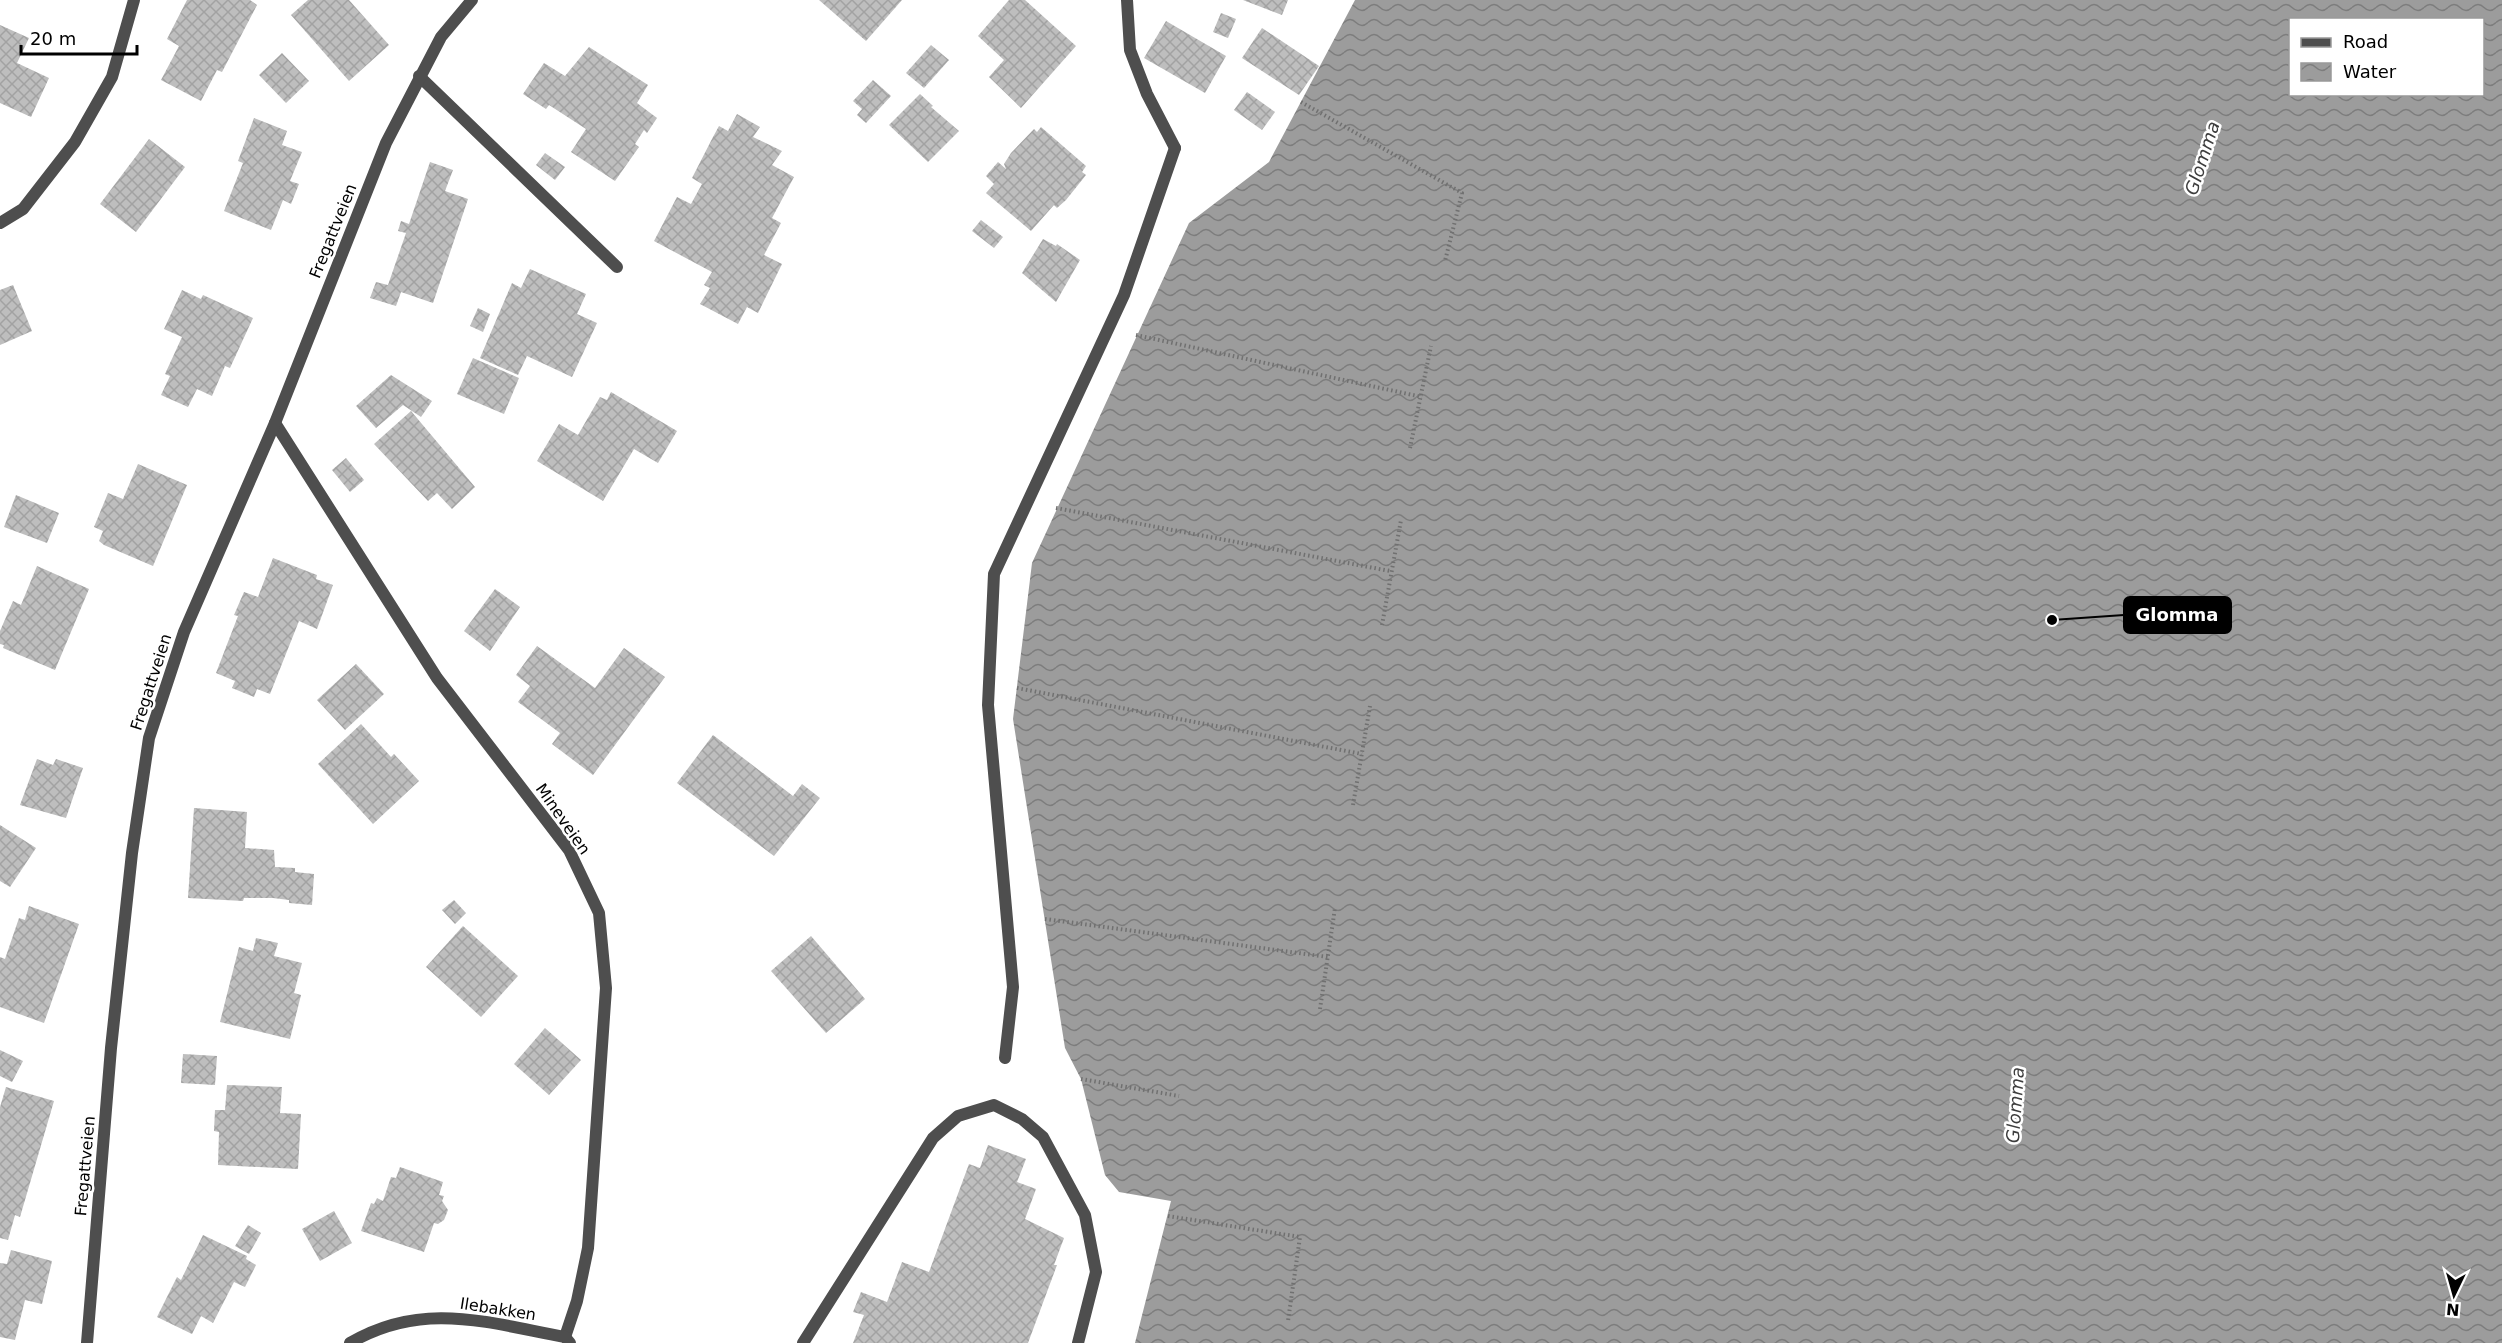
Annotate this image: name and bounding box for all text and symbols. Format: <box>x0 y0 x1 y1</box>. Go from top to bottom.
scale bar <box>21 18 136 56</box>
legend <box>2289 18 2484 96</box>
text: 20 m <box>30 28 76 49</box>
text: Road <box>2343 31 2388 52</box>
text: Water <box>2343 61 2397 82</box>
water label: Glomma <box>2180 119 2224 197</box>
street label: Fregattveien <box>305 181 361 281</box>
callout: Glomma <box>2124 597 2231 633</box>
text: Glomma <box>2136 604 2218 625</box>
street label: Fregattveien <box>126 631 176 733</box>
street label: Mineveien <box>532 780 594 858</box>
water label: Glomma <box>2002 1066 2028 1144</box>
street label: Fregattveien <box>71 1115 99 1217</box>
north arrow <box>2424 1265 2484 1325</box>
street label: Ilebakken <box>459 1294 537 1324</box>
text: N <box>2445 1299 2460 1319</box>

